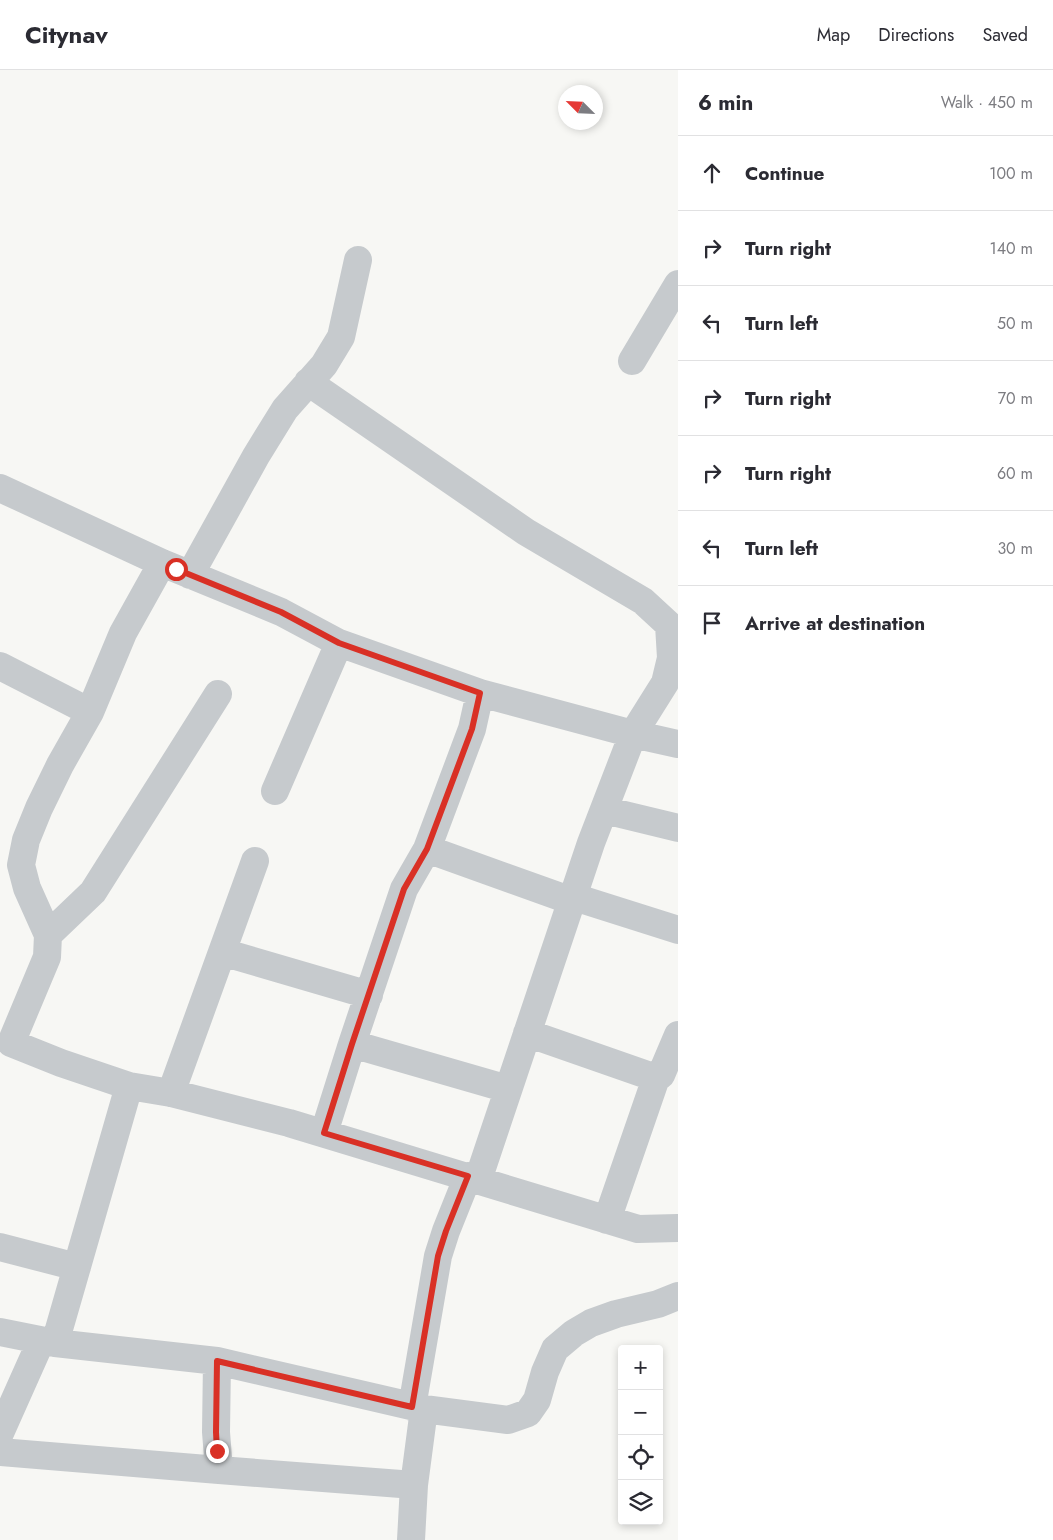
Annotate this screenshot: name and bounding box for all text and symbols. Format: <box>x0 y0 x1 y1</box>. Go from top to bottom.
text: Citynav <box>25 17 108 52</box>
text: Map <box>817 22 850 48</box>
text: Directions <box>878 22 954 48</box>
text: Saved <box>982 22 1028 48</box>
north arrow <box>558 85 603 130</box>
text: 6 min <box>698 88 753 118</box>
text: Walk · 450 m <box>941 91 1033 114</box>
icon: ahead <box>698 159 726 187</box>
text: Continue <box>745 160 824 187</box>
text: 100 m <box>989 162 1033 185</box>
icon: right <box>698 234 726 262</box>
text: Turn right <box>745 235 831 262</box>
text: 140 m <box>990 237 1033 260</box>
icon: left <box>698 309 726 337</box>
text: Turn left <box>745 310 818 337</box>
text: 50 m <box>997 312 1033 335</box>
icon: right <box>698 384 726 412</box>
text: Turn right <box>745 385 831 412</box>
text: 70 m <box>998 387 1033 410</box>
icon: right <box>698 459 726 487</box>
text: Turn right <box>745 460 831 487</box>
text: 60 m <box>997 462 1033 485</box>
icon: left <box>698 534 726 562</box>
text: Turn left <box>745 535 818 562</box>
text: 30 m <box>997 537 1033 560</box>
route start <box>165 558 188 581</box>
icon: arrive <box>698 609 726 637</box>
text: Arrive at destination <box>745 610 925 637</box>
map controls <box>618 1345 663 1525</box>
button: + <box>618 1345 663 1390</box>
button: − <box>618 1390 663 1435</box>
button: locate <box>618 1435 663 1480</box>
route end <box>206 1440 229 1463</box>
button: layers <box>618 1480 663 1525</box>

